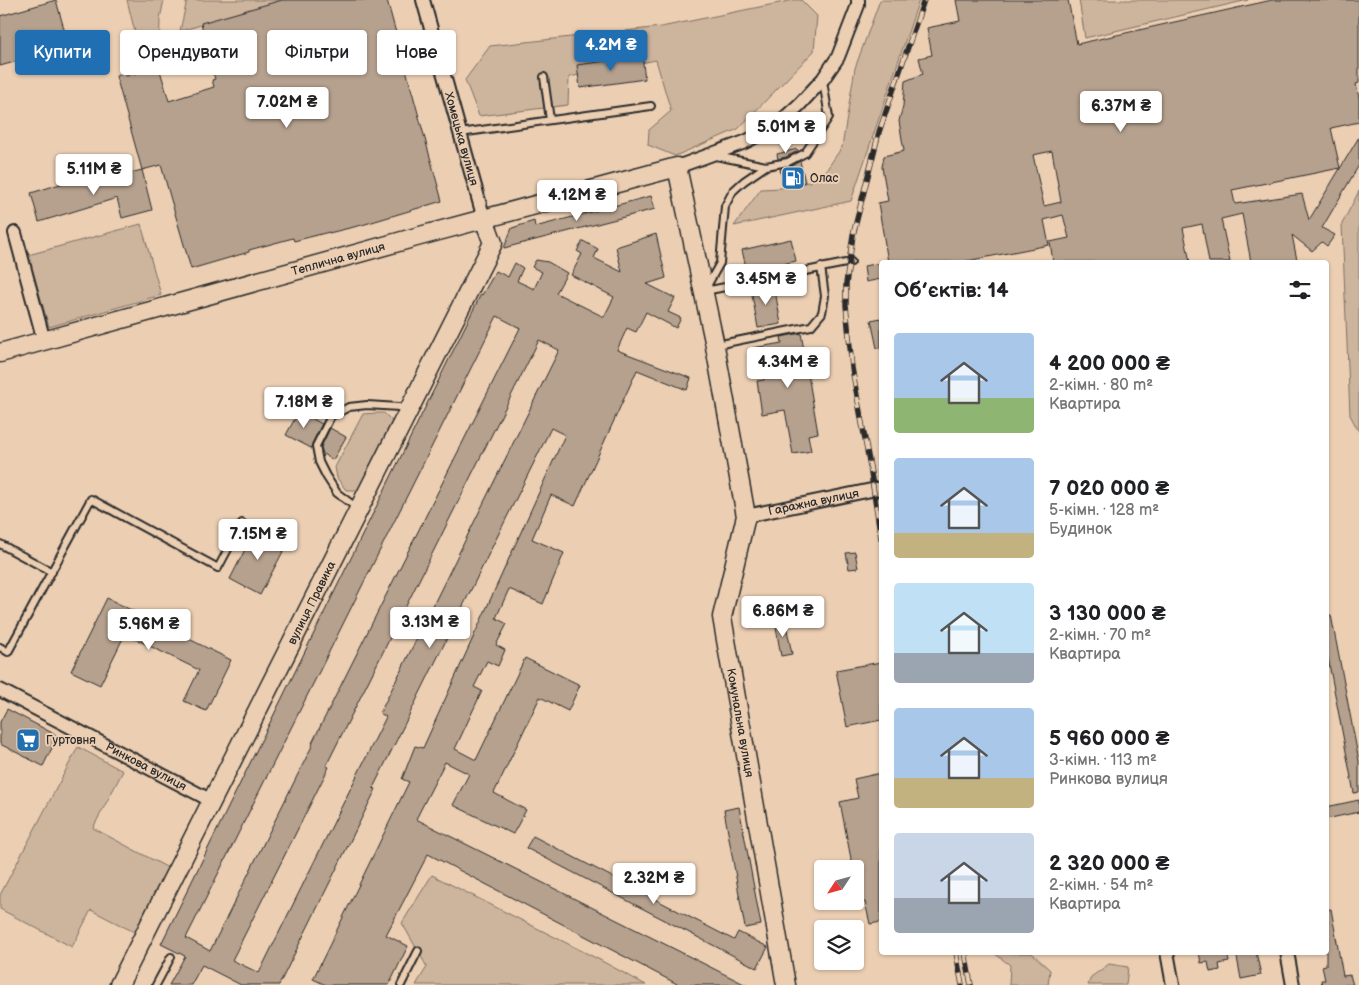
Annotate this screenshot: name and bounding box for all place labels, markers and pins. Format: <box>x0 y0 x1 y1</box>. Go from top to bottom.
pin: 4.2M ₴ <box>570 30 652 72</box>
pin: 7.02M ₴ <box>241 86 333 129</box>
pin: 6.37M ₴ <box>1075 90 1167 133</box>
pin: 5.01M ₴ <box>740 112 832 154</box>
pin: 5.11M ₴ <box>48 154 140 196</box>
fuel station icon: Олас <box>780 165 806 191</box>
place label: Олас <box>810 171 839 186</box>
pin: 4.12M ₴ <box>531 180 623 222</box>
pin: 3.45M ₴ <box>720 264 812 306</box>
pin: 4.34M ₴ <box>742 346 834 389</box>
pin: 7.18M ₴ <box>258 386 350 429</box>
pin: 7.15M ₴ <box>212 518 304 561</box>
pin: 6.86M ₴ <box>737 596 829 638</box>
pin: 3.13M ₴ <box>384 606 476 649</box>
pin: 5.96M ₴ <box>103 608 195 651</box>
supermarket icon: Гуртовня <box>15 727 41 753</box>
place label: Гуртовня <box>46 733 96 748</box>
pin: 2.32M ₴ <box>608 862 700 905</box>

